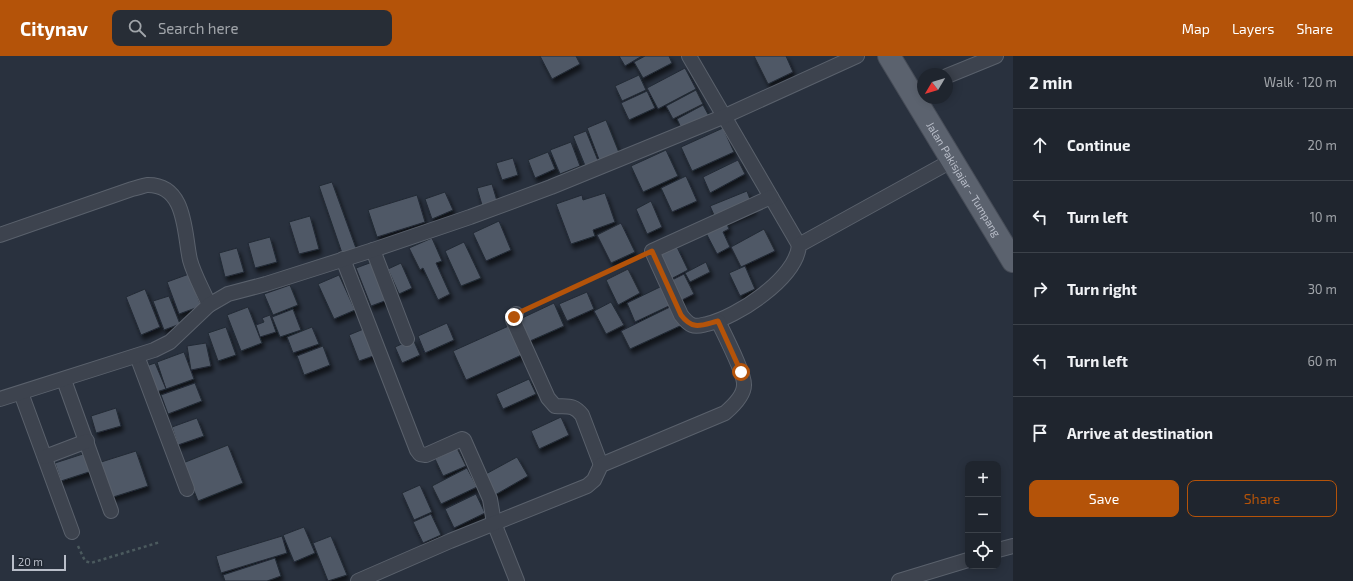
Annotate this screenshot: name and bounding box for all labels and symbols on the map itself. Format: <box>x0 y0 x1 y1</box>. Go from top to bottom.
north arrow <box>917 68 953 104</box>
street label: Jalan Pakisjajar - Tumpang <box>924 119 1004 239</box>
route end <box>505 308 523 326</box>
route start <box>732 363 750 381</box>
scale bar <box>12 553 66 572</box>

